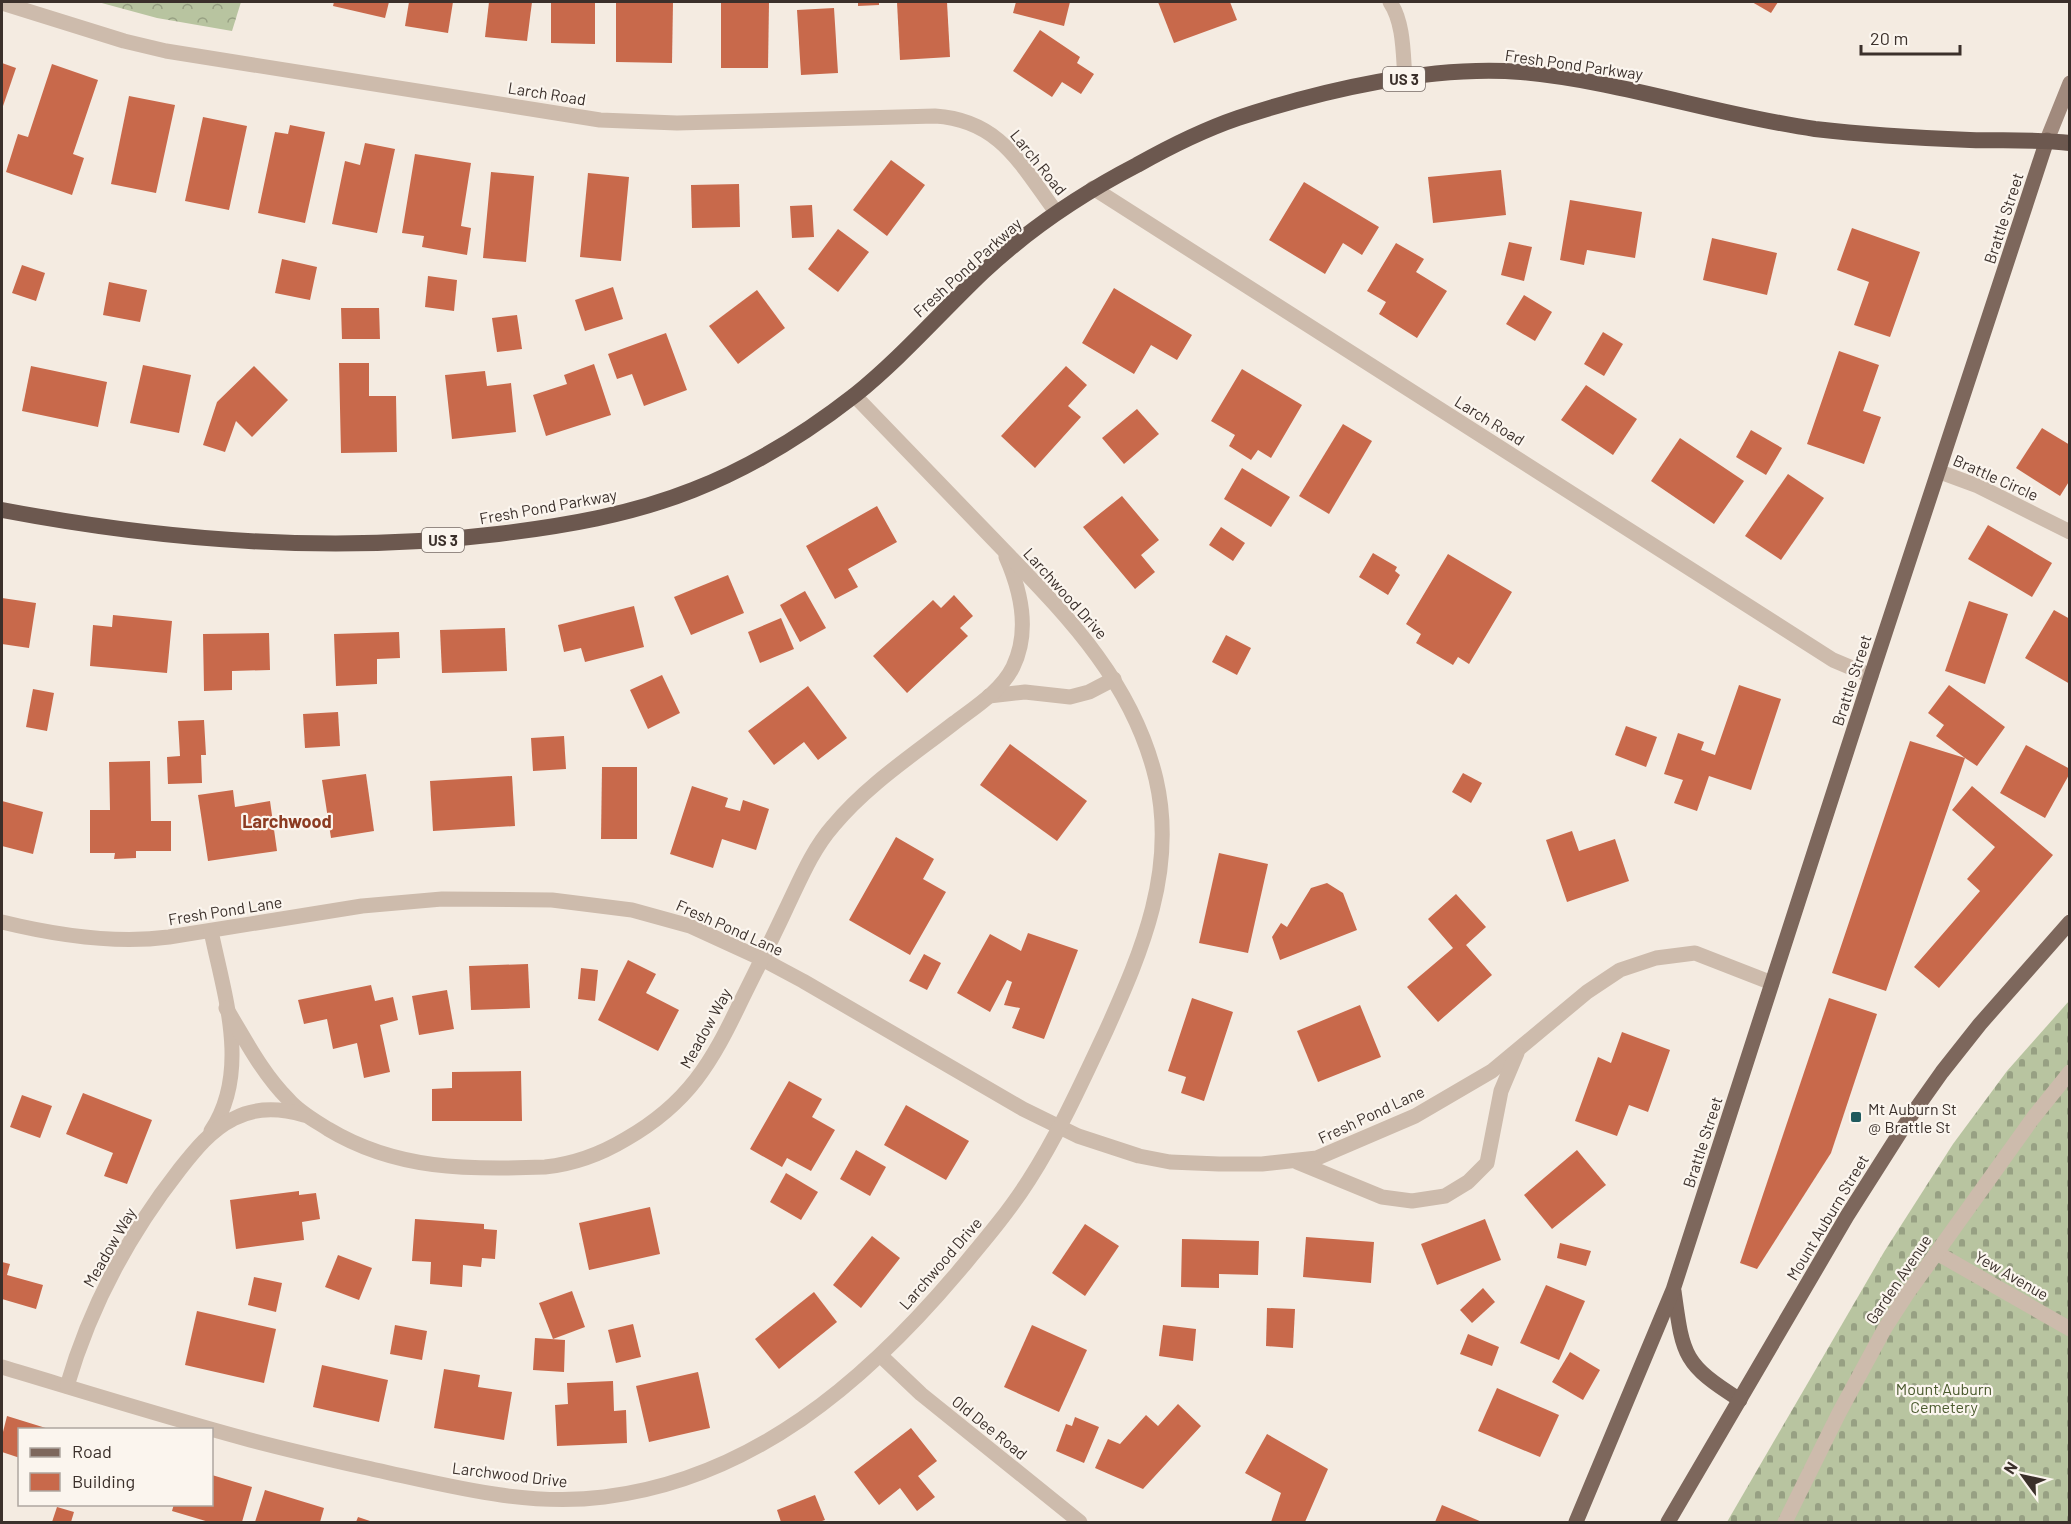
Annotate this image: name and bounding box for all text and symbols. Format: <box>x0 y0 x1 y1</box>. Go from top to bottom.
scale bar <box>1861 18 1960 56</box>
text: 20 m <box>1870 27 1908 49</box>
street label: Fresh Pond Parkway <box>1504 45 1645 83</box>
road number: US 3 <box>1383 67 1425 91</box>
street label: Larch Road <box>507 77 587 109</box>
street label: Larch Road <box>1007 126 1071 198</box>
street label: Brattle Street <box>1979 170 2027 266</box>
street label: Fresh Pond Parkway <box>909 213 1026 321</box>
street label: Larch Road <box>1452 391 1528 449</box>
street label: Brattle Circle <box>1951 450 2041 504</box>
street label: Fresh Pond Parkway <box>478 484 619 527</box>
road number: US 3 <box>422 528 464 552</box>
street label: Larchwood Drive <box>1020 544 1112 642</box>
street label: Brattle Street <box>1827 632 1875 728</box>
district label: Larchwood <box>242 810 332 832</box>
street label: Fresh Pond Lane <box>167 892 283 928</box>
street label: Fresh Pond Lane <box>674 895 786 959</box>
street label: Meadow Way <box>675 984 735 1071</box>
street label: Fresh Pond Lane <box>1315 1081 1427 1147</box>
street label: Brattle Street <box>1678 1094 1726 1190</box>
place label: Mt Auburn St @ Brattle St <box>1868 1099 1957 1136</box>
marker: Mt Auburn St @ Brattle St <box>1849 1110 1863 1124</box>
street label: Mount Auburn Street <box>1782 1151 1872 1283</box>
street label: Meadow Way <box>79 1203 140 1290</box>
street label: Larchwood Drive <box>895 1213 985 1313</box>
street label: Garden Avenue <box>1861 1231 1935 1327</box>
street label: Yew Avenue <box>1972 1246 2052 1304</box>
park label: Mount Auburn Cemetery <box>1896 1379 1992 1416</box>
street label: Old Dee Road <box>949 1391 1031 1463</box>
legend <box>18 1428 213 1506</box>
text: Road <box>72 1440 112 1462</box>
north arrow <box>1993 1446 2053 1506</box>
street label: Larchwood Drive <box>451 1457 569 1491</box>
text: N <box>1999 1458 2021 1477</box>
text: Building <box>72 1470 135 1492</box>

